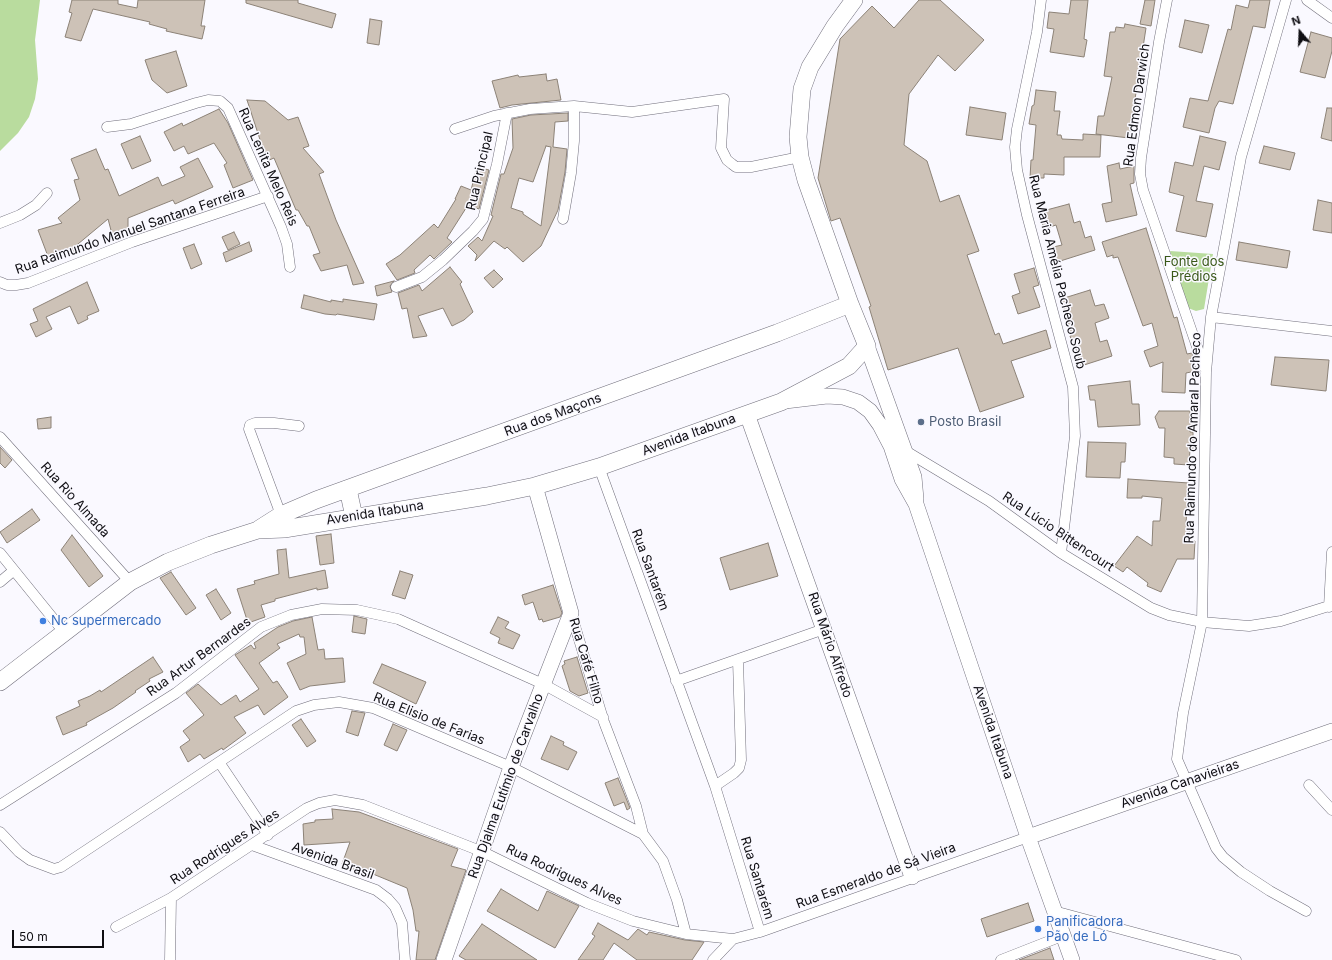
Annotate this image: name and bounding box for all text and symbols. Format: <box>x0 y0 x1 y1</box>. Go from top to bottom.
north arrow <box>1280 12 1320 52</box>
text: N <box>1290 13 1302 29</box>
street label: Rua Edmon Darwich <box>1121 43 1153 167</box>
street label: Rua Lenita Melo Reis <box>235 105 301 229</box>
street label: Rua Principal <box>463 130 497 212</box>
street label: Rua Maria Amélia Pacheco Soub <box>1025 173 1089 371</box>
street label: Rua Raimundo Manuel Santana Ferreira <box>13 184 247 278</box>
park label: Fonte dos Prédios <box>1164 254 1224 285</box>
street label: Rua Raimundo do Amaral Pacheco <box>1182 332 1204 544</box>
street label: Rua dos Maçons <box>502 390 604 440</box>
street label: Avenida Itabuna <box>640 411 738 459</box>
place label: Posto Brasil <box>929 414 1001 430</box>
marker: Posto Brasil <box>916 417 926 427</box>
street label: Rua Rio Almada <box>37 459 113 541</box>
street label: Rua Lúcio Bittencourt <box>999 489 1117 575</box>
street label: Avenida Itabuna <box>325 498 425 528</box>
street label: Rua Santarém <box>628 527 672 613</box>
street label: Rua Mário Alfredo <box>805 590 855 700</box>
place label: Nc supermercado <box>51 613 161 629</box>
street label: Rua Artur Bernardes <box>144 614 254 700</box>
marker: Nc supermercado <box>38 616 48 626</box>
street label: Rua Café Filho <box>566 616 606 706</box>
street label: Avenida Itabuna <box>970 683 1016 781</box>
street label: Rua Elisio de Farias <box>371 690 487 748</box>
street label: Rua Djalma Eutímio de Carvalho <box>465 691 547 881</box>
street label: Avenida Canavieiras <box>1119 756 1241 812</box>
street label: Rua Rodrigues Alves <box>168 806 282 888</box>
street label: Rua Santarém <box>737 835 777 921</box>
street label: Avenida Brasil <box>290 839 376 883</box>
street label: Rua Esmeraldo de Sá Vieira <box>794 840 958 912</box>
street label: Rua Rodrigues Alves <box>503 841 625 909</box>
place label: Panificadora Pão de Ló <box>1046 914 1123 945</box>
scale bar <box>14 922 106 948</box>
marker: Panificadora Pão de Ló <box>1033 924 1043 934</box>
text: 50 m <box>19 929 48 944</box>

